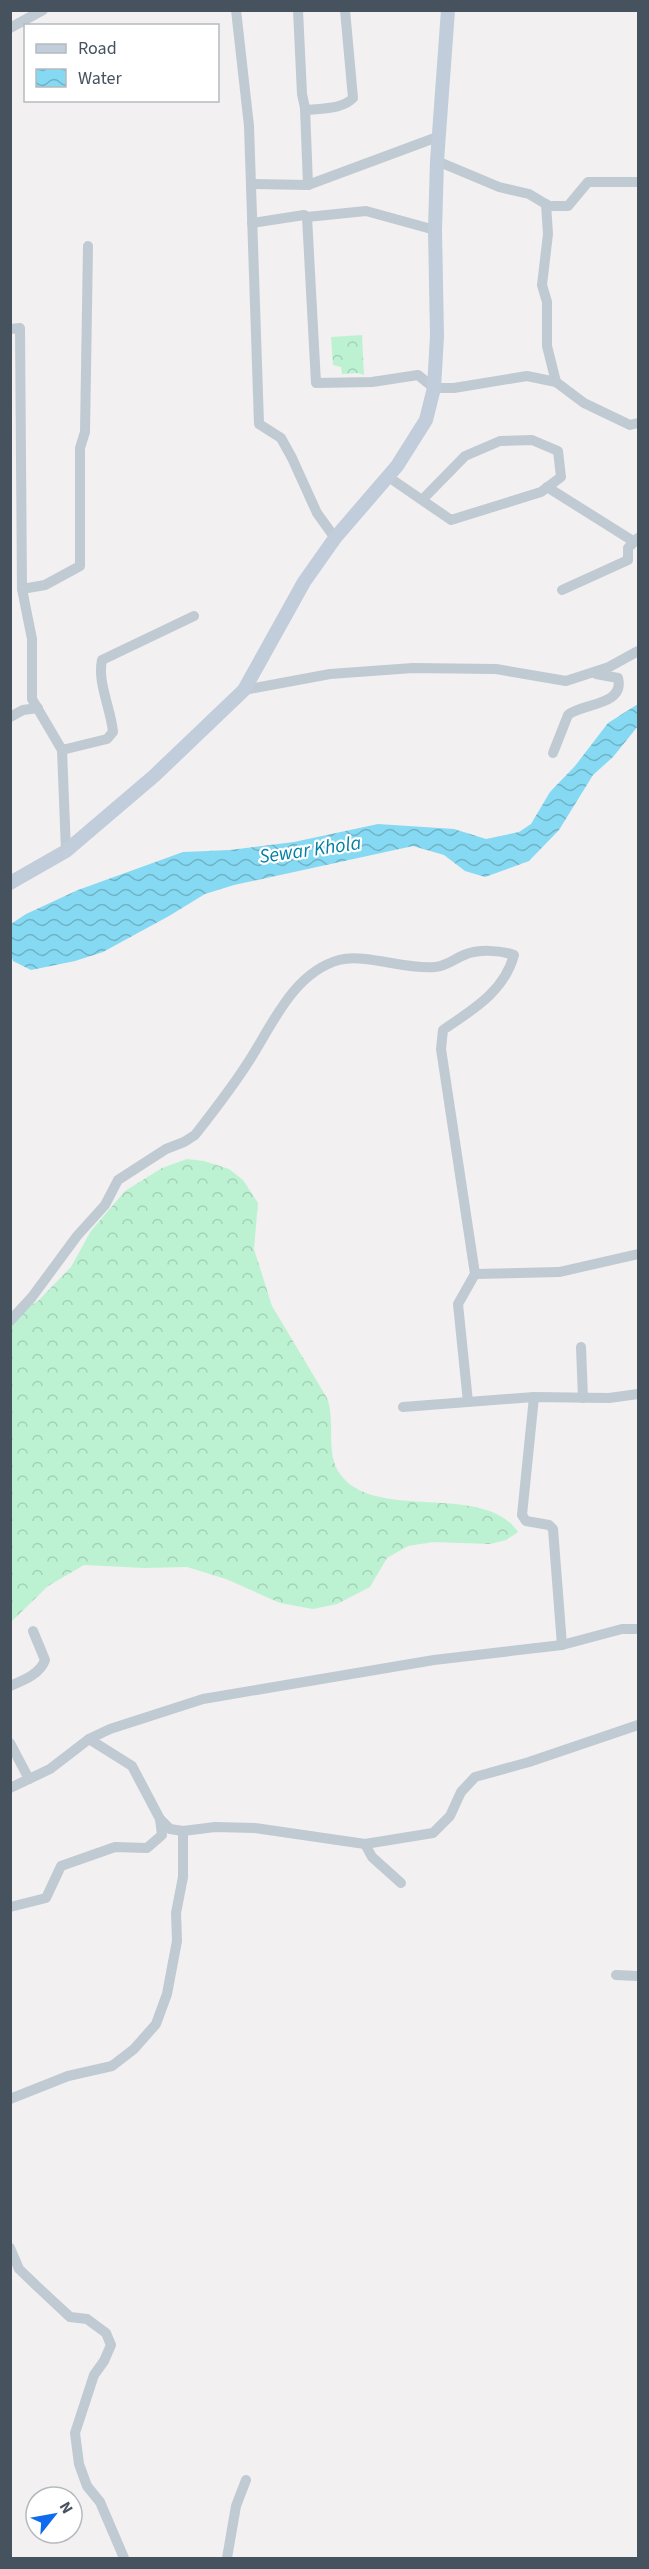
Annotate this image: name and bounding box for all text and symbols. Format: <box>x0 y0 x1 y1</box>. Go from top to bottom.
legend <box>24 24 219 102</box>
text: Road <box>78 36 117 61</box>
text: Water <box>78 66 122 91</box>
water label: Sewar Khola <box>257 829 363 871</box>
north arrow <box>24 2485 84 2545</box>
text: N <box>54 2498 78 2518</box>

